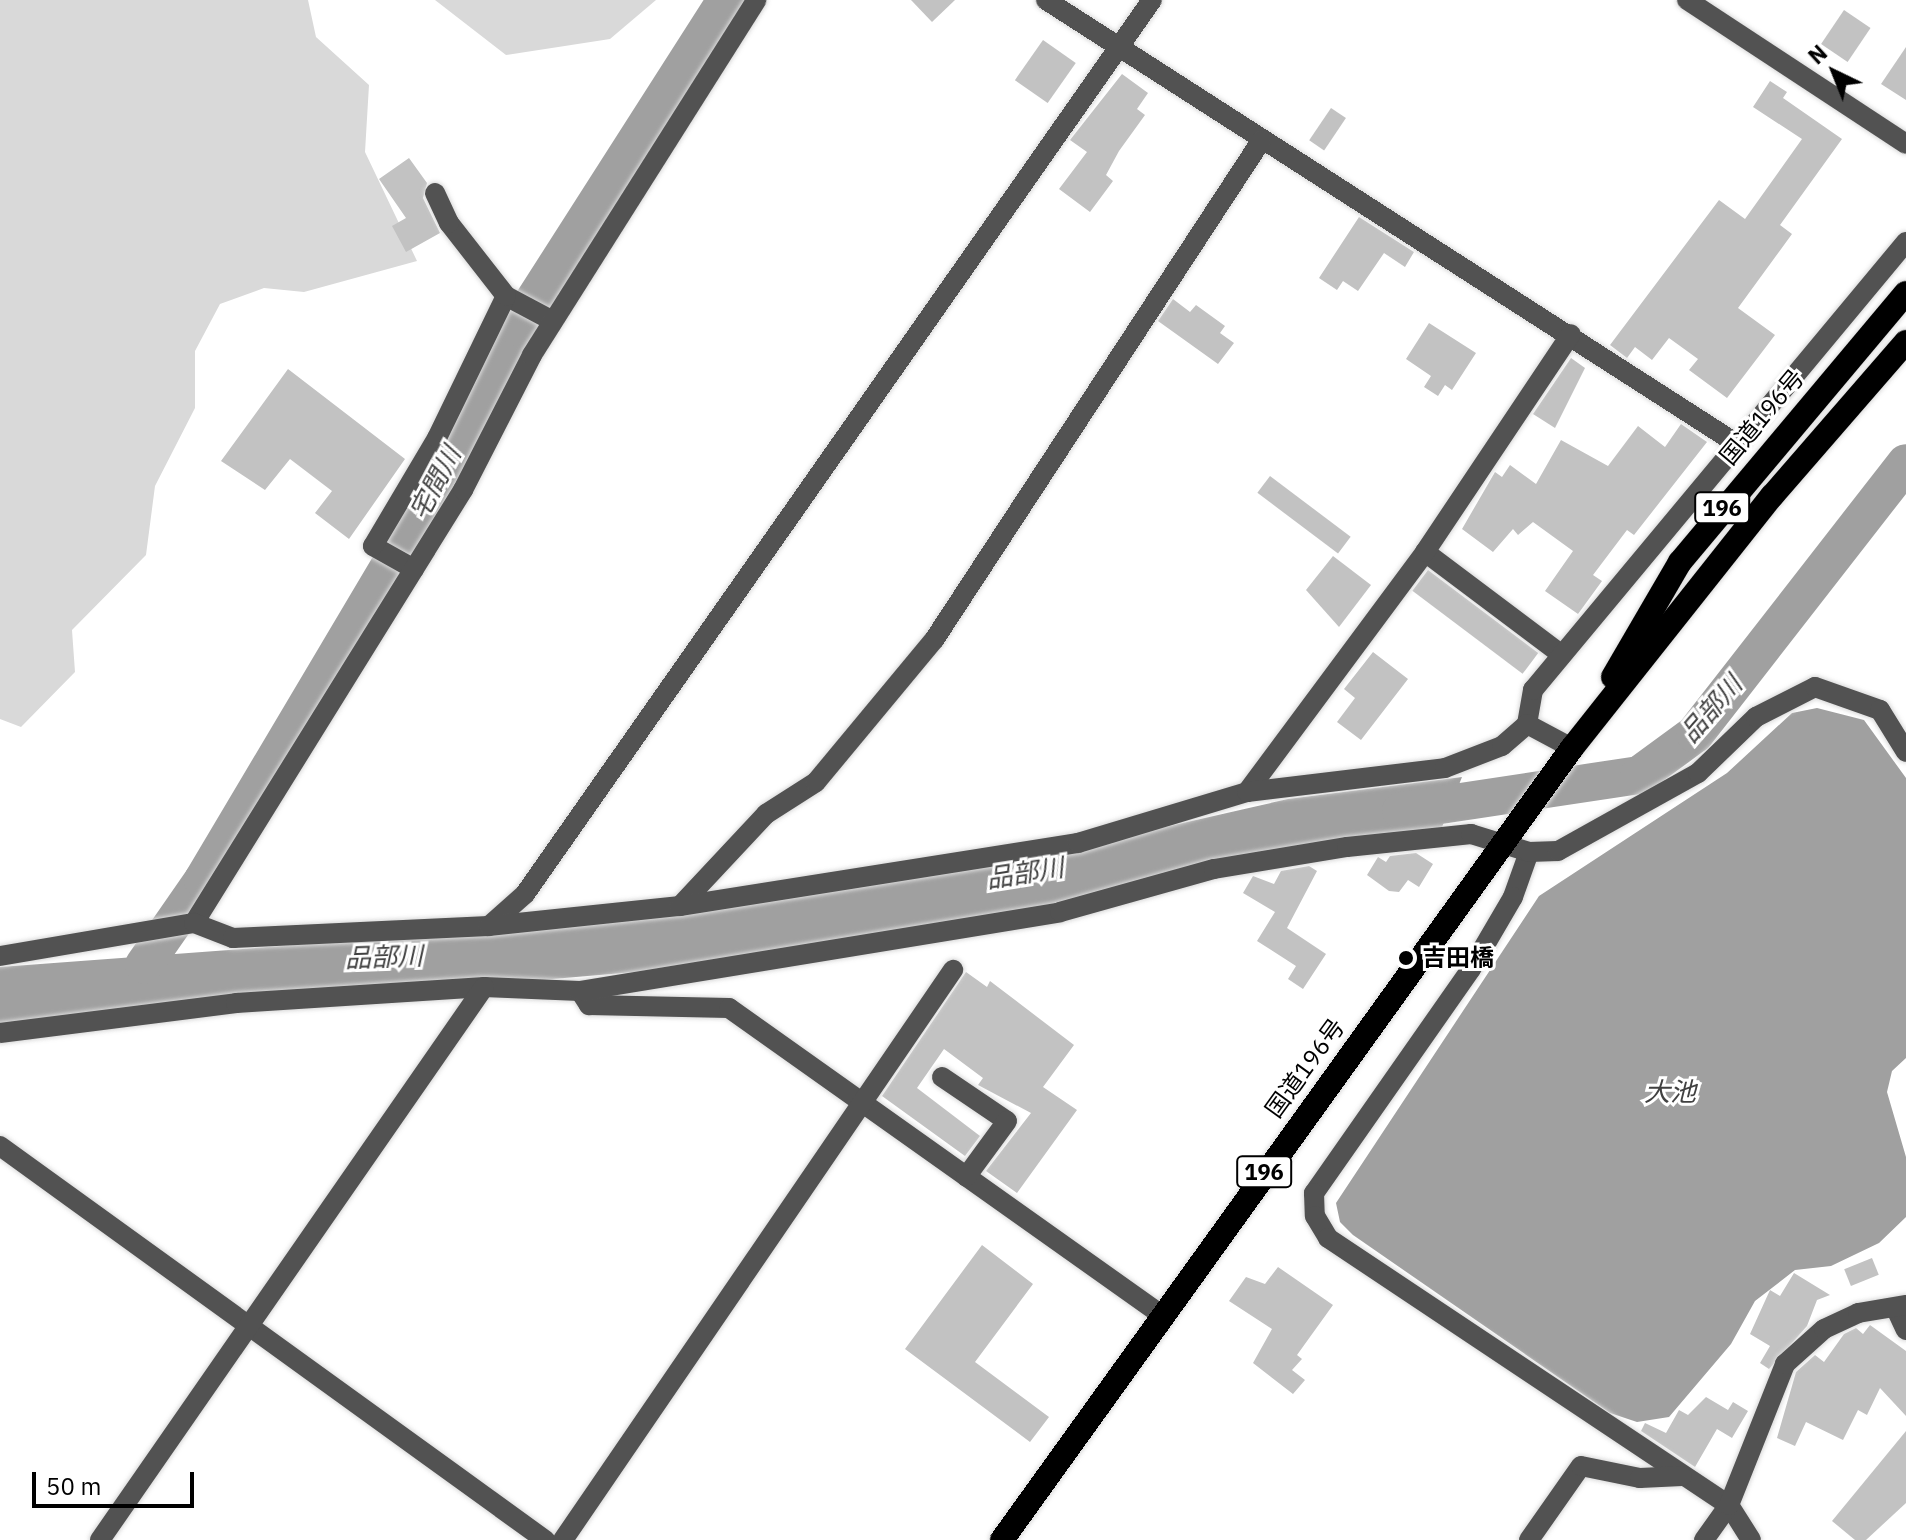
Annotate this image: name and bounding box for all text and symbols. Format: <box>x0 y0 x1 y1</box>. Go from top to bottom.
north arrow <box>1794 32 1874 112</box>
text: N <box>1802 38 1833 70</box>
street label: 国道196号 <box>1714 364 1810 470</box>
water label: 宅間川 <box>403 441 467 525</box>
road number: 196 <box>1694 490 1750 526</box>
water label: 品部川 <box>1674 669 1748 749</box>
water label: 品部川 <box>984 851 1066 895</box>
water label: 品部川 <box>344 940 424 974</box>
place label: 吉田橋 <box>1422 944 1494 972</box>
marker: 吉田橋 <box>1397 949 1415 967</box>
street label: 国道196号 <box>1259 1013 1351 1123</box>
water label: 大池 <box>1644 1076 1696 1108</box>
road number: 196 <box>1236 1154 1292 1190</box>
scale bar <box>36 1456 198 1506</box>
text: 50 m <box>46 1470 101 1502</box>

